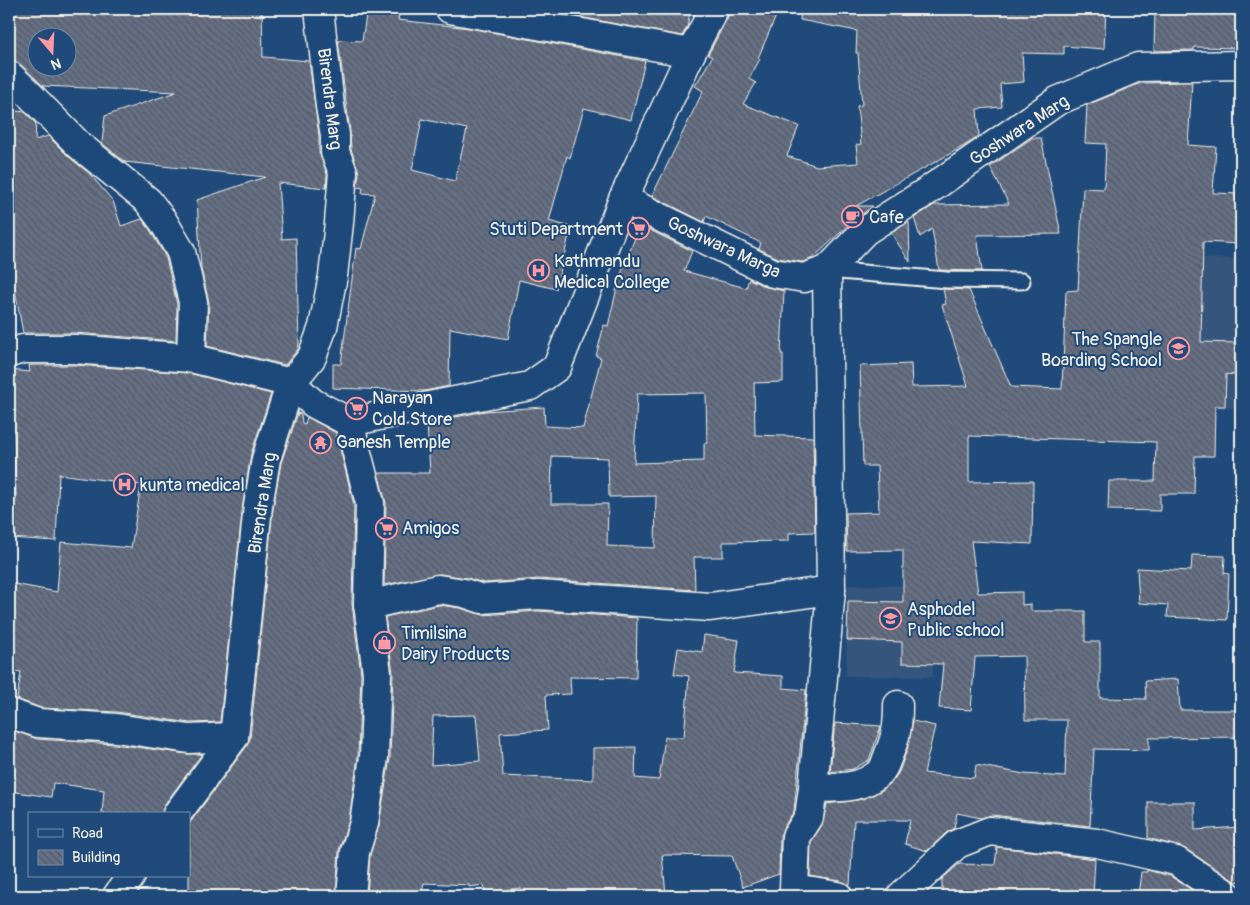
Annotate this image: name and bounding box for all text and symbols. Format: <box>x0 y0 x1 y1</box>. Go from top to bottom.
north arrow <box>28 28 78 78</box>
street label: Birendra Marg <box>312 47 347 151</box>
text: N <box>49 54 63 73</box>
street label: Goshwara Marg <box>965 90 1073 171</box>
cafe icon: Cafe <box>841 205 865 229</box>
place label: Cafe <box>869 206 904 229</box>
street label: Goshwara Marga <box>663 211 784 284</box>
supermarket icon: Stuti Department <box>627 217 651 241</box>
place label: Stuti Department <box>489 218 624 241</box>
place label: Kathmandu Medical College <box>554 250 670 294</box>
hospital icon: Kathmandu Medical College <box>526 259 550 283</box>
place label: The Spangle Boarding School <box>1041 328 1162 372</box>
school or university icon: The Spangle Boarding School <box>1166 337 1190 361</box>
place label: Narayan Cold Store <box>372 387 452 431</box>
supermarket icon: Narayan Cold Store <box>344 396 368 420</box>
temple icon: Ganesh Temple <box>308 430 332 454</box>
place label: Ganesh Temple <box>336 431 451 454</box>
street label: Birendra Marg <box>243 451 282 555</box>
hospital icon: kunta medical <box>112 473 136 497</box>
place label: kunta medical <box>140 474 245 497</box>
supermarket icon: Amigos <box>374 516 398 540</box>
place label: Amigos <box>402 517 459 540</box>
place label: Asphodel Public school <box>907 598 1005 642</box>
school or university icon: Asphodel Public school <box>879 607 903 631</box>
place label: Timilsina Dairy Products <box>401 622 510 666</box>
shop icon: Timilsina Dairy Products <box>373 631 397 655</box>
legend <box>28 812 190 878</box>
text: Road <box>72 824 103 843</box>
text: Building <box>72 848 120 867</box>

